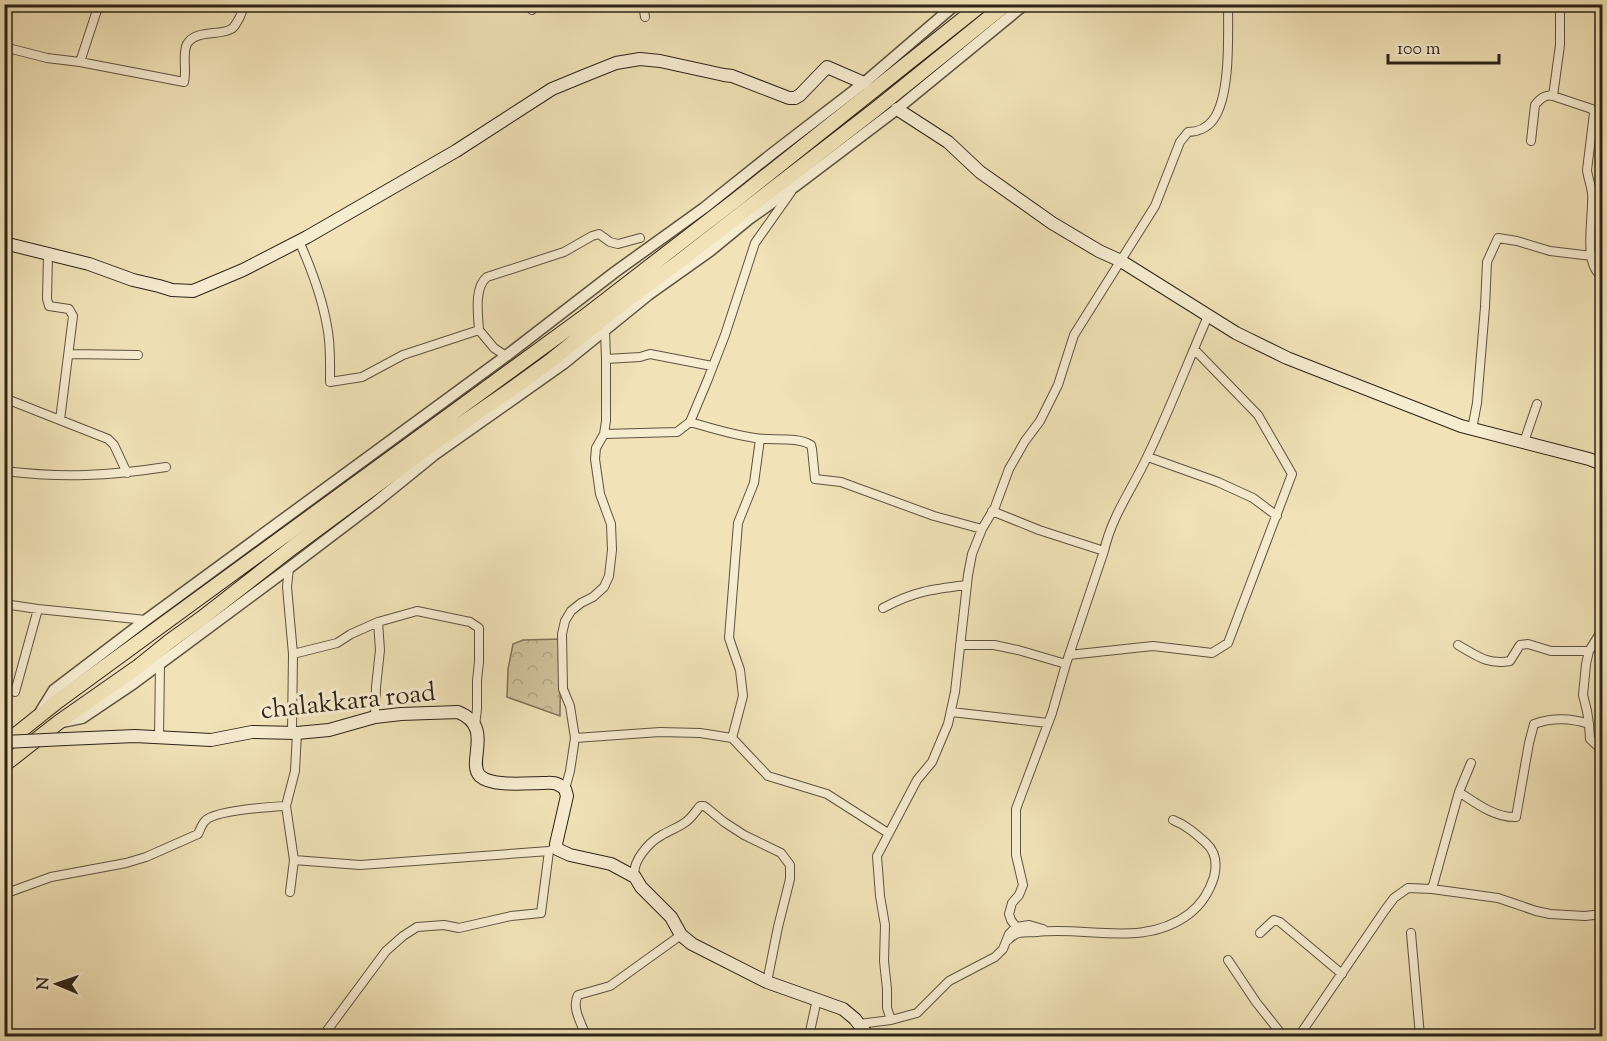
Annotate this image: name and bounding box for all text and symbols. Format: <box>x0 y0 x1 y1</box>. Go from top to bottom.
scale bar <box>1388 27 1499 65</box>
text: 100 m <box>1397 37 1441 63</box>
street label: chalakkara road <box>259 675 438 730</box>
north arrow <box>27 954 87 1014</box>
text: N <box>33 977 56 990</box>

